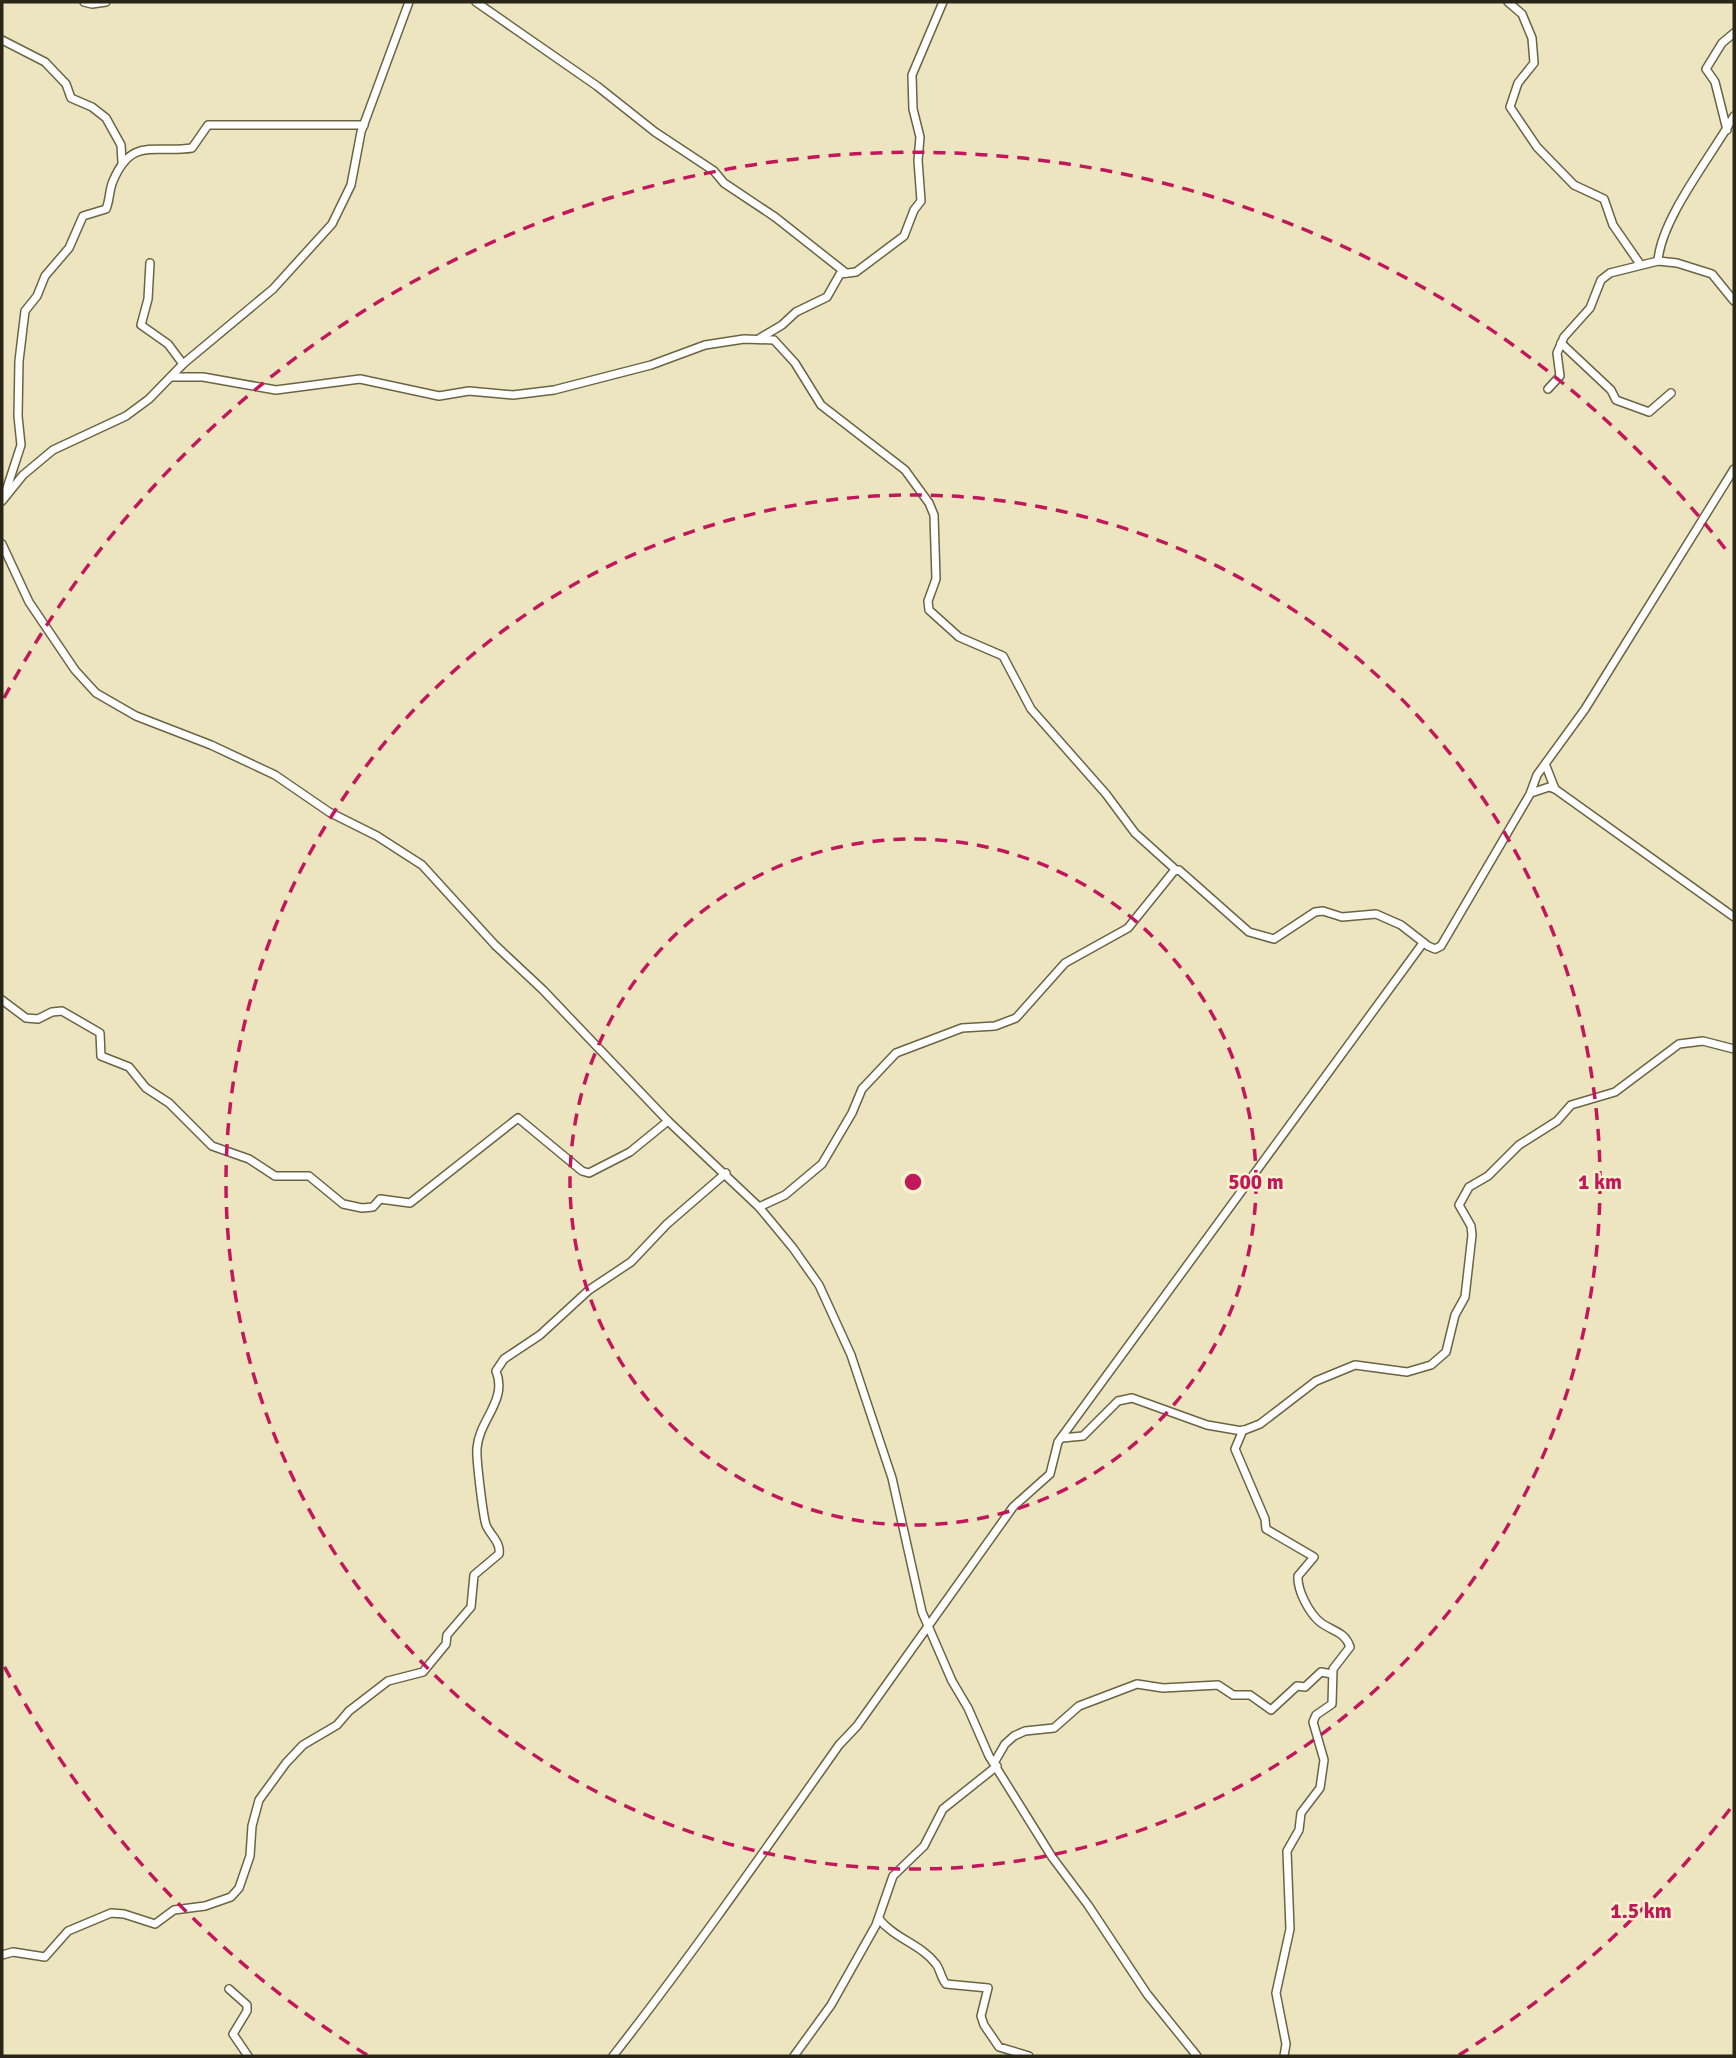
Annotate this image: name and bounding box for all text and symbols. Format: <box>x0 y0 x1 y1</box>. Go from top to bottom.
text: 500 m <box>1228 1169 1284 1195</box>
text: 1 km <box>1578 1169 1622 1195</box>
centre of rings <box>901 1170 925 1194</box>
text: 1.5 km <box>1610 1898 1672 1924</box>

